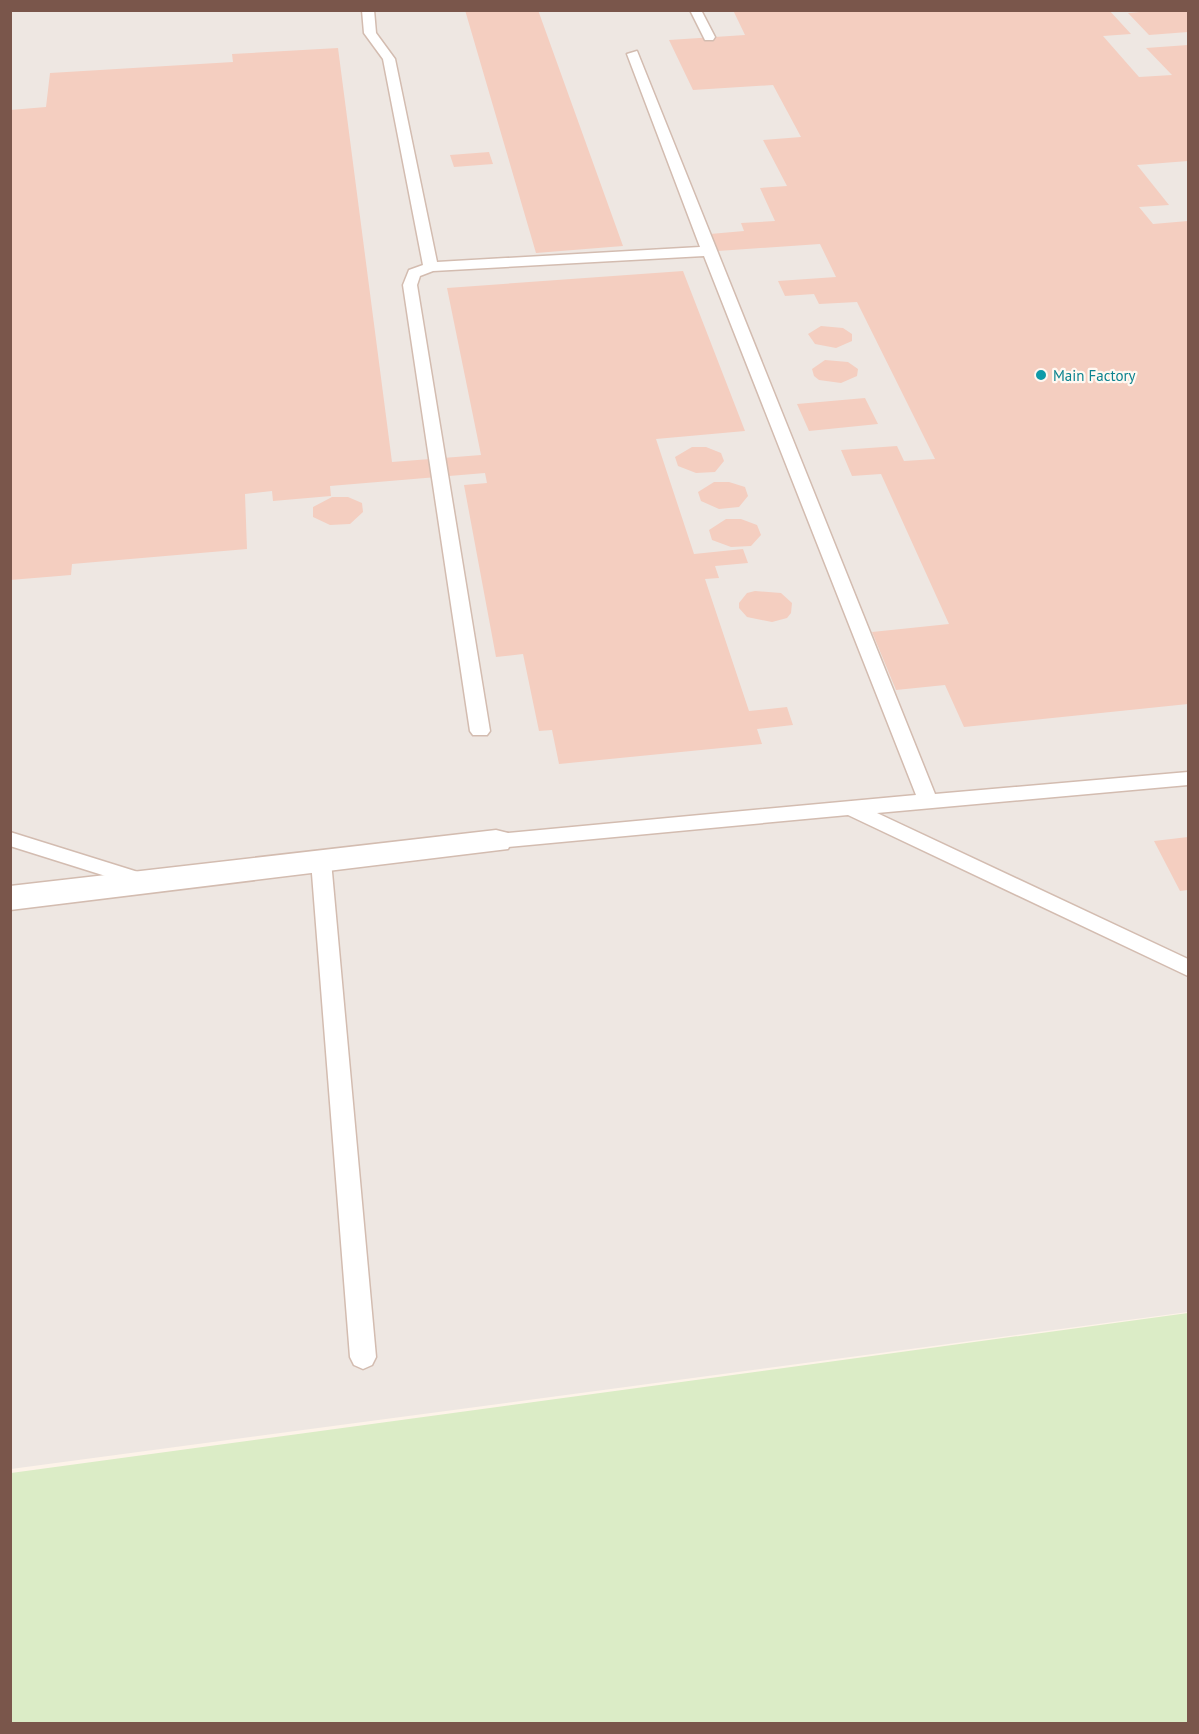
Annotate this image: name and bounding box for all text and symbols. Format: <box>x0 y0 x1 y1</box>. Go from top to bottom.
place label: Main Factory <box>1053 366 1136 385</box>
marker: Main Factory <box>1034 368 1048 382</box>

